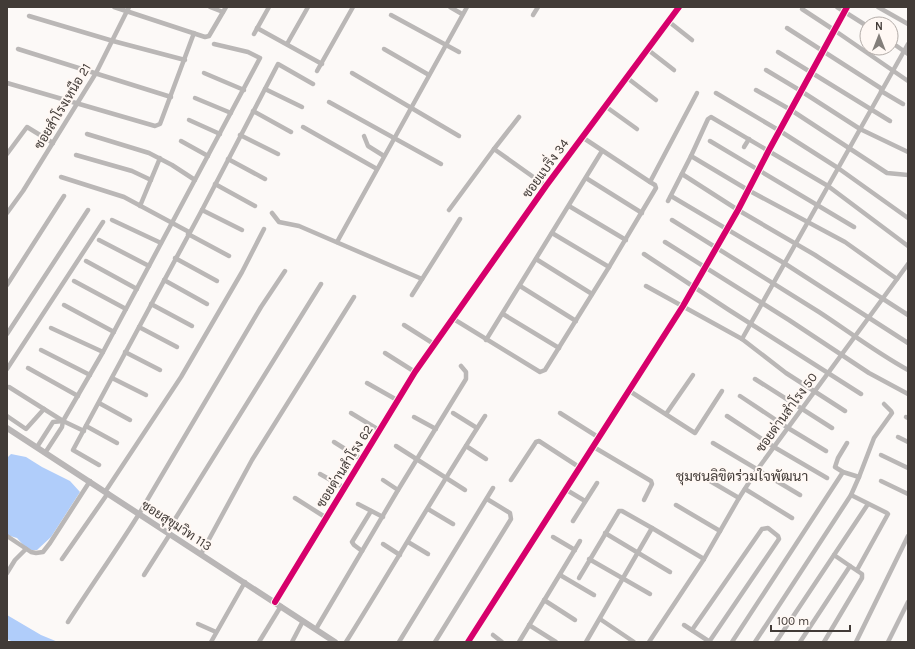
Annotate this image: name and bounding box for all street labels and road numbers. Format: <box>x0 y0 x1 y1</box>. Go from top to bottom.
street label: ซอยสำโรงเหนือ 21 <box>29 60 94 152</box>
street label: ซอยแบริ่ง 34 <box>515 133 572 201</box>
street label: ซอยด่านสำโรง 50 <box>752 369 820 455</box>
street label: ซอยด่านสำโรง 62 <box>312 422 376 510</box>
street label: ซอยสุขุมวิท 113 <box>138 496 215 555</box>

